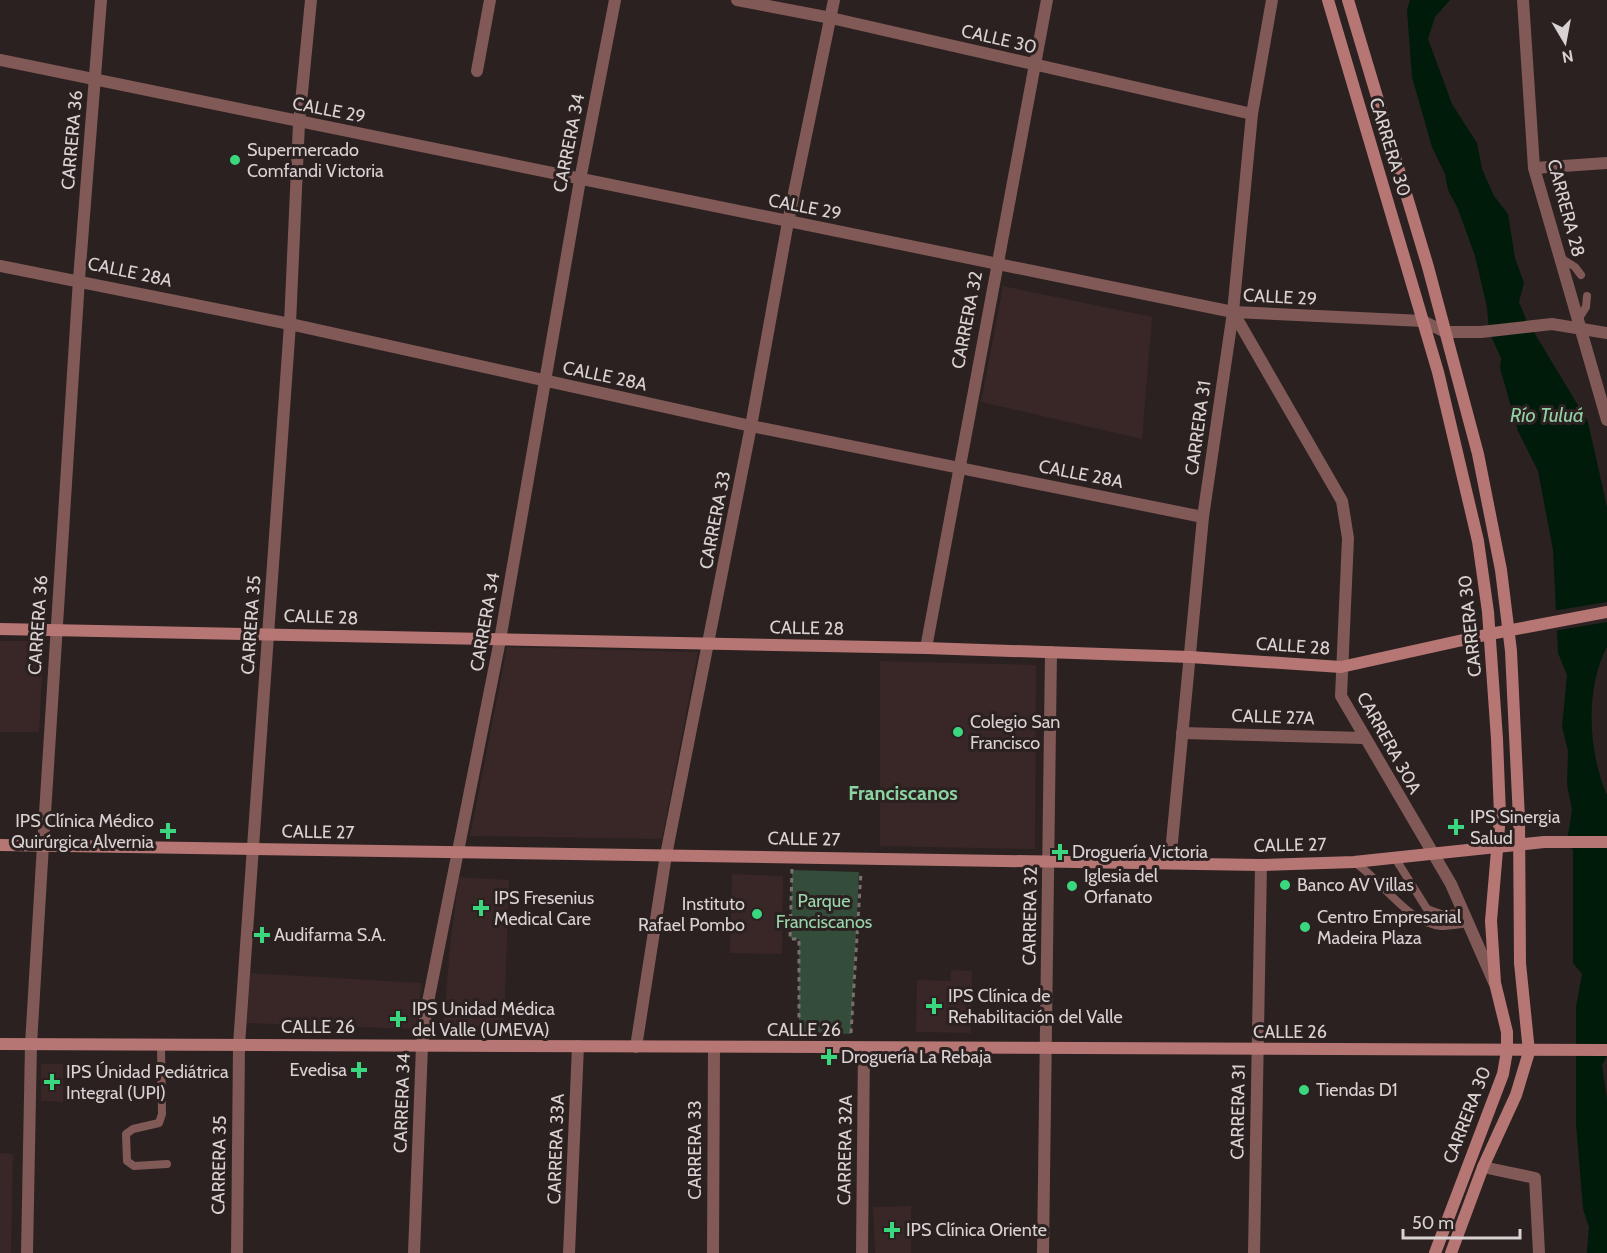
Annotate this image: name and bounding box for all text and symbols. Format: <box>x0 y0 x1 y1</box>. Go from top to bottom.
north arrow <box>1535 12 1595 72</box>
street label: CALLE 30 <box>959 20 1039 58</box>
text: N <box>1560 46 1575 67</box>
street label: CARRERA 36 <box>57 89 87 191</box>
street label: CALLE 29 <box>291 92 367 128</box>
street label: CARRERA 34 <box>549 92 589 194</box>
street label: CARRERA 30 <box>1365 95 1415 199</box>
place label: Supermercado Comfandi Victoria <box>247 139 384 182</box>
marker: Supermercado Comfandi Victoria <box>228 153 242 167</box>
street label: CARRERA 28 <box>1542 157 1590 259</box>
street label: CALLE 29 <box>767 189 843 225</box>
street label: CALLE 28A <box>86 252 174 292</box>
street label: CARRERA 32 <box>947 269 987 371</box>
street label: CALLE 29 <box>1243 284 1317 310</box>
street label: CALLE 28A <box>561 356 649 396</box>
street label: CARRERA 31 <box>1180 379 1216 477</box>
water label: Río Tuluá <box>1510 403 1584 427</box>
street label: CALLE 28A <box>1037 455 1125 493</box>
street label: CARRERA 33 <box>695 469 735 571</box>
street label: CARRERA 34 <box>465 571 505 673</box>
street label: CARRERA 36 <box>24 574 52 676</box>
street label: CARRERA 30 <box>1454 574 1486 678</box>
street label: CARRERA 35 <box>237 575 265 675</box>
street label: CALLE 28 <box>283 605 359 629</box>
street label: CALLE 28 <box>770 616 844 640</box>
street label: CALLE 28 <box>1255 632 1331 660</box>
street label: CARRERA 30A <box>1352 688 1426 798</box>
street label: CALLE 27A <box>1231 705 1315 729</box>
place label: Colegio San Francisco <box>970 711 1060 754</box>
marker: Colegio San Francisco <box>951 725 965 739</box>
district label: Franciscanos <box>848 781 958 805</box>
place label: IPS Sinergia Salud <box>1470 806 1561 849</box>
place label: IPS Clínica Médico Quirúrgica Alvernia <box>11 810 154 853</box>
marker: IPS Sinergia Salud <box>1447 818 1465 836</box>
street label: CALLE 27 <box>281 820 355 844</box>
marker: IPS Clínica Médico Quirúrgica Alvernia <box>159 822 177 840</box>
street label: CALLE 27 <box>767 827 841 851</box>
street label: CALLE 27 <box>1253 833 1327 857</box>
place label: Droguería Victoria <box>1072 841 1208 863</box>
marker: Droguería Victoria <box>1053 845 1067 859</box>
place label: Iglesia del Orfanato <box>1084 865 1159 908</box>
street label: CARRERA 32 <box>1018 866 1042 966</box>
place label: Banco AV Villas <box>1297 874 1414 896</box>
marker: Banco AV Villas <box>1278 878 1292 892</box>
marker: Iglesia del Orfanato <box>1065 879 1079 893</box>
place label: IPS Fresenius Medical Care <box>494 887 594 930</box>
park label: Parque Franciscanos <box>776 890 872 933</box>
place label: Instituto Rafael Pombo <box>638 893 745 936</box>
marker: IPS Fresenius Medical Care <box>472 899 490 917</box>
place label: Centro Empresarial Madeira Plaza <box>1317 906 1462 949</box>
marker: Instituto Rafael Pombo <box>750 907 764 921</box>
marker: Centro Empresarial Madeira Plaza <box>1298 920 1312 934</box>
place label: Audifarma S.A. <box>274 924 386 946</box>
marker: Audifarma S.A. <box>255 928 269 942</box>
place label: IPS Clínica de Rehabilitación del Valle <box>948 985 1123 1028</box>
marker: IPS Clínica de Rehabilitación del Valle <box>925 997 943 1015</box>
place label: IPS Unidad Médica del Valle (UMEVA) <box>412 998 555 1041</box>
marker: IPS Unidad Médica del Valle (UMEVA) <box>389 1010 407 1028</box>
street label: CALLE 26 <box>281 1016 355 1038</box>
street label: CALLE 26 <box>767 1019 841 1041</box>
street label: CALLE 26 <box>1253 1021 1327 1043</box>
place label: Droguería La Rebaja <box>841 1046 992 1068</box>
marker: Droguería La Rebaja <box>822 1050 836 1064</box>
street label: CARRERA 34 <box>389 1053 415 1153</box>
place label: Evedisa <box>289 1059 347 1081</box>
place label: IPS Únidad Pediátrica Integral (UPI) <box>66 1061 229 1104</box>
marker: Evedisa <box>352 1063 366 1077</box>
street label: CARRERA 30 <box>1438 1063 1496 1167</box>
street label: CARRERA 31 <box>1226 1064 1250 1160</box>
marker: IPS Únidad Pediátrica Integral (UPI) <box>43 1073 61 1091</box>
place label: Tiendas D1 <box>1316 1079 1398 1101</box>
marker: Tiendas D1 <box>1297 1083 1311 1097</box>
street label: CARRERA 33A <box>543 1093 569 1205</box>
street label: CARRERA 32A <box>833 1095 857 1205</box>
street label: CARRERA 33 <box>684 1100 706 1200</box>
street label: CARRERA 35 <box>207 1115 231 1215</box>
scale bar <box>1403 1202 1520 1240</box>
text: 50 m <box>1412 1212 1454 1234</box>
place label: IPS Clínica Oriente <box>906 1219 1047 1241</box>
marker: IPS Clínica Oriente <box>883 1221 901 1239</box>

